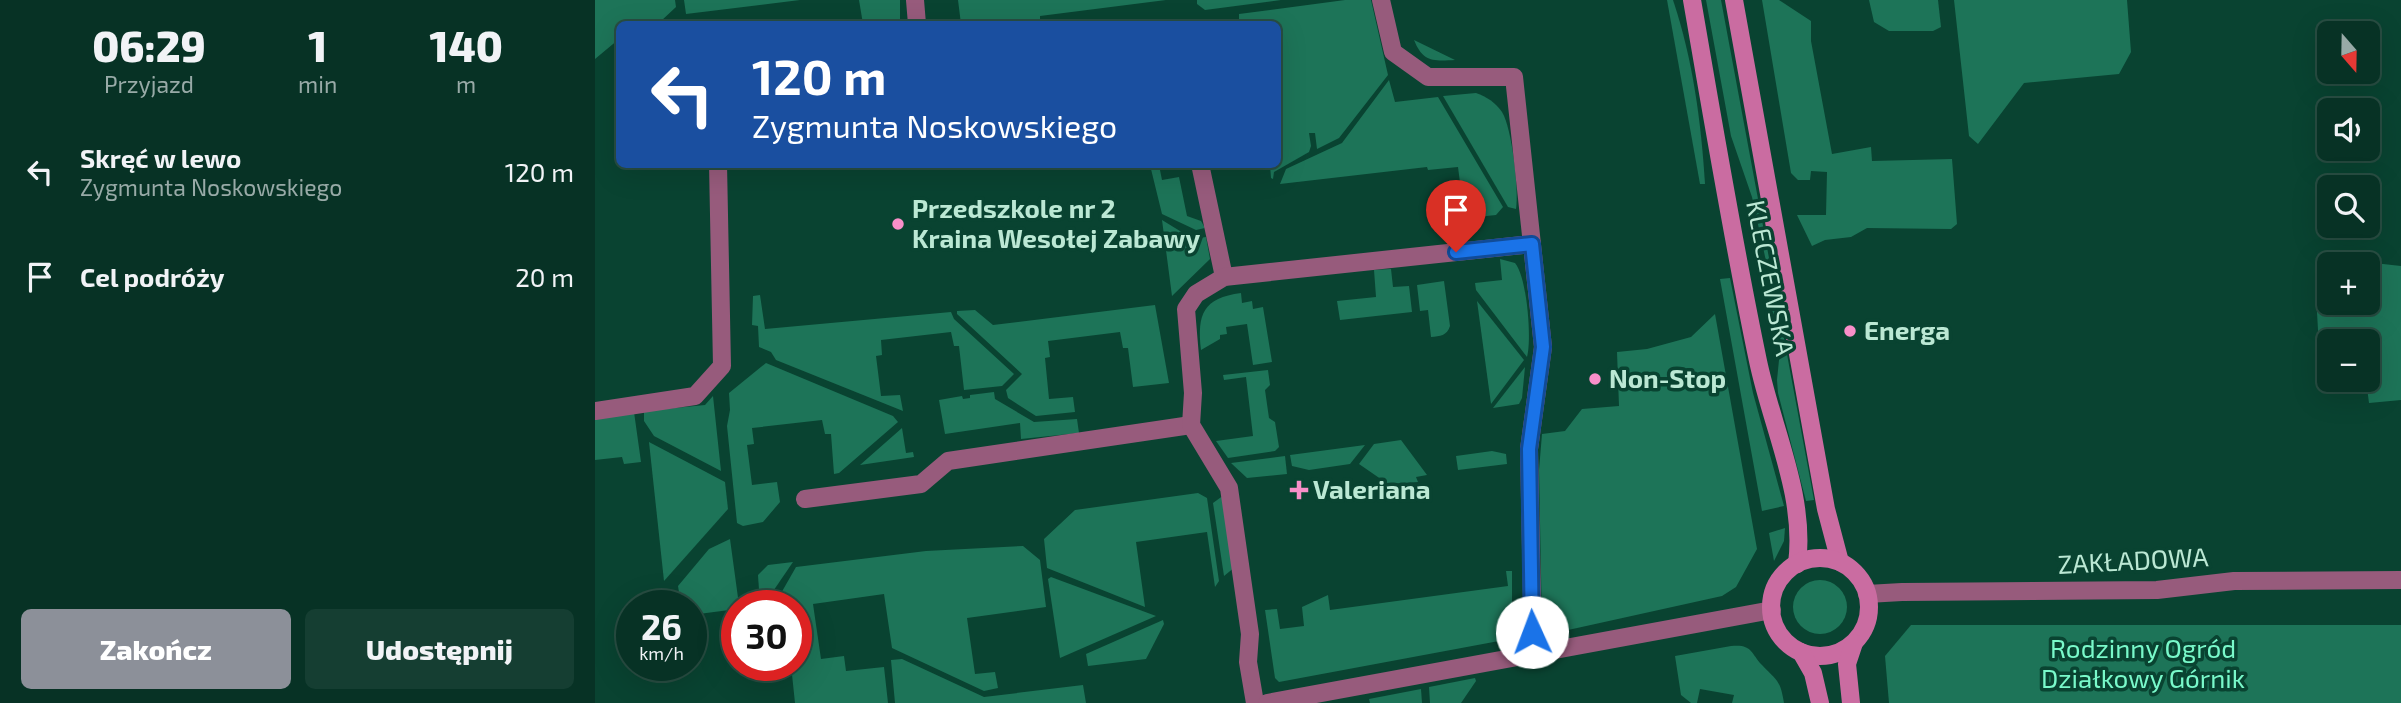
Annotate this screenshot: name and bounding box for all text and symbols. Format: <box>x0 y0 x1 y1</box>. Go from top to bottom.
text: 06:29 <box>92 20 206 70</box>
text: 1 <box>308 20 327 70</box>
text: 140 <box>429 20 503 70</box>
north arrow <box>2317 21 2380 84</box>
map controls <box>2317 21 2380 392</box>
text: 120 m <box>752 46 886 105</box>
icon: left <box>637 49 728 140</box>
text: Przyjazd <box>104 70 194 98</box>
text: min <box>298 70 337 98</box>
text: m <box>456 70 476 98</box>
button: sound <box>2317 98 2380 161</box>
text: Zygmunta Noskowskiego <box>752 106 1117 144</box>
text: Skręć w lewo <box>80 142 241 173</box>
icon: left <box>21 153 59 191</box>
text: 120 m <box>505 156 574 187</box>
text: Zygmunta Noskowskiego <box>80 173 342 201</box>
button: search <box>2317 175 2380 238</box>
pin <box>1426 180 1486 252</box>
icon: arrive <box>1437 191 1475 229</box>
place label: Przedszkole nr 2 Kraina Wesołej Zabawy <box>912 192 1200 254</box>
street label: KLECZEWSKA <box>1741 197 1802 358</box>
marker: Przedszkole nr 2 Kraina Wesołej Zabawy <box>890 216 906 232</box>
button: + <box>2317 252 2380 315</box>
icon: arrive <box>21 258 59 296</box>
text: Cel podróży <box>80 261 225 292</box>
text: 20 m <box>515 261 574 292</box>
place label: Energa <box>1864 314 1950 345</box>
marker: Energa <box>1842 323 1858 339</box>
button: − <box>2317 329 2380 392</box>
place label: Non-Stop <box>1609 362 1726 393</box>
marker: Non-Stop <box>1587 371 1603 387</box>
place label: Valeriana <box>1313 473 1430 504</box>
marker: Valeriana <box>1291 482 1307 498</box>
street label: ZAKŁADOWA <box>2057 540 2209 579</box>
speed limit sign: 30 <box>721 590 812 681</box>
position arrow <box>1495 595 1569 669</box>
text: 26 <box>641 605 682 647</box>
button: Zakończ <box>21 609 291 689</box>
button: Udostępnij <box>305 609 574 689</box>
park label: Rodzinny Ogród Działkowy Górnik <box>2041 632 2245 693</box>
text: km/h <box>639 642 684 664</box>

